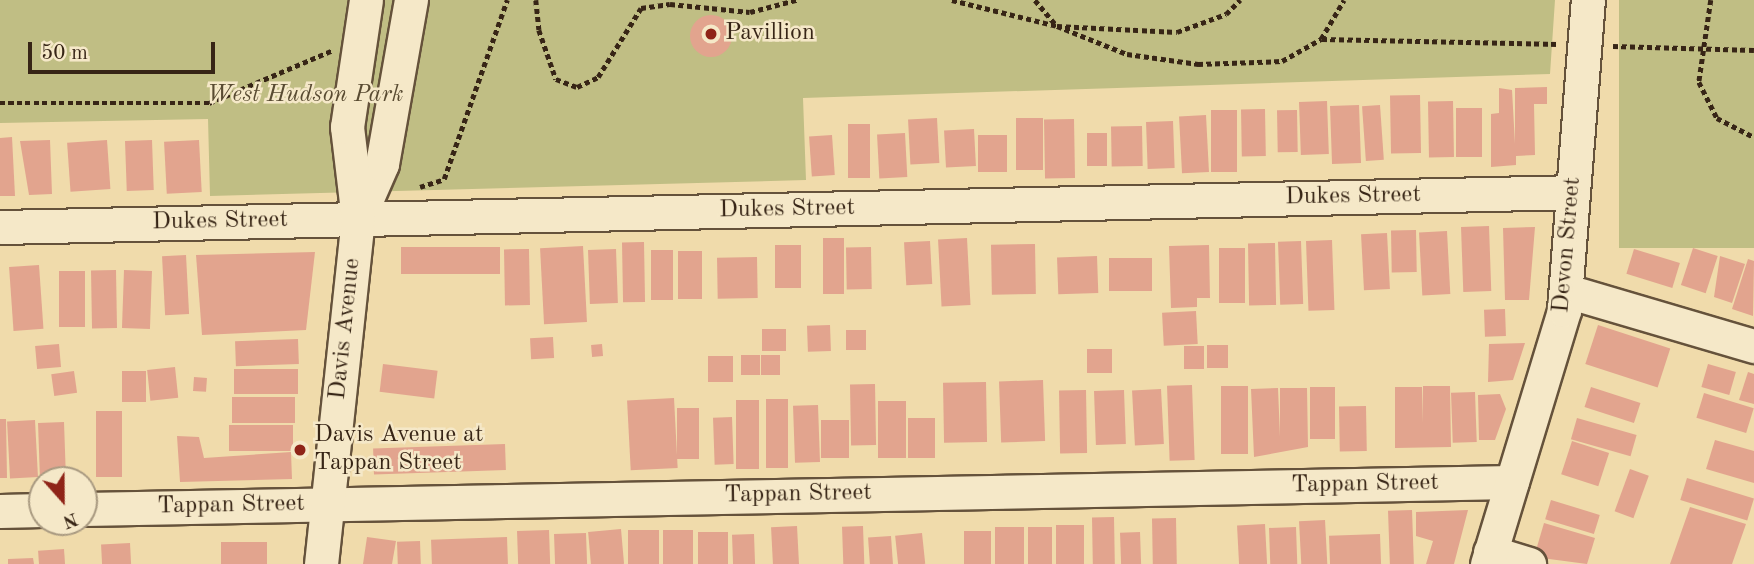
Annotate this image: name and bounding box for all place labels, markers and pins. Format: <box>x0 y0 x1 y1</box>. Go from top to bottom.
place label: Pavillion <box>725 20 815 48</box>
marker: Pavillion <box>703 26 719 42</box>
place label: Davis Avenue at Tappan Street <box>314 422 483 478</box>
marker: Davis Avenue at Tappan Street <box>292 442 308 458</box>

